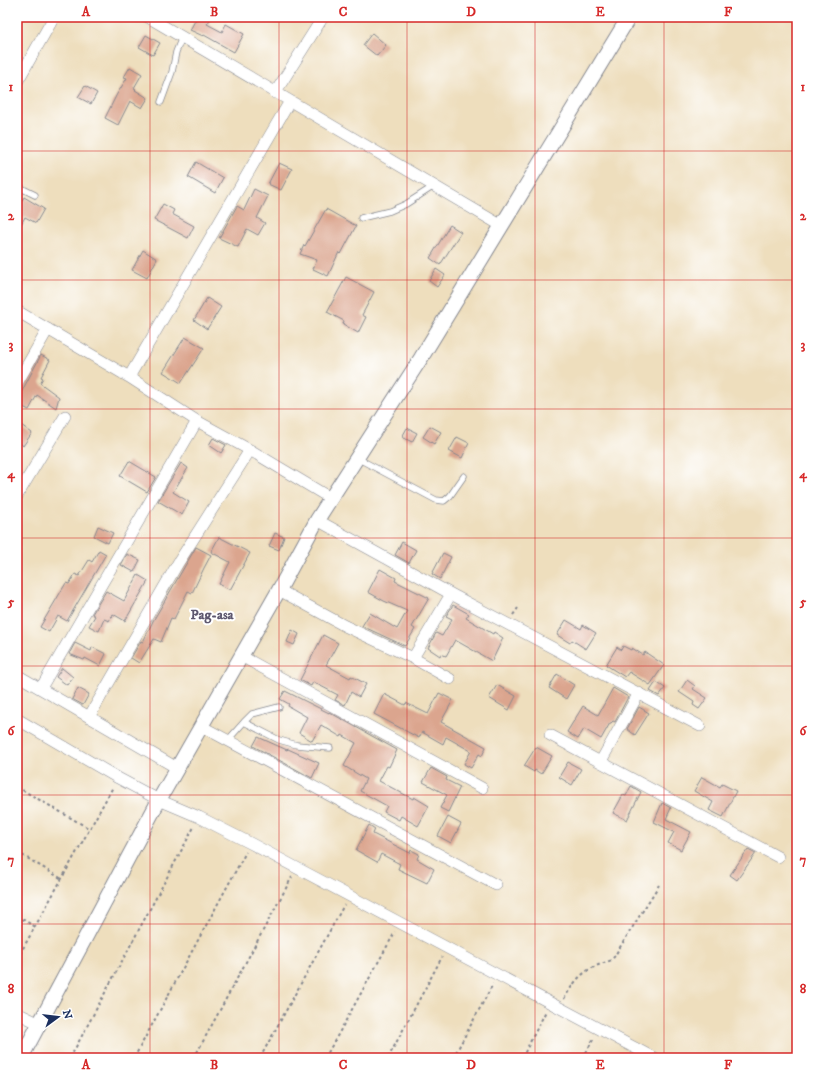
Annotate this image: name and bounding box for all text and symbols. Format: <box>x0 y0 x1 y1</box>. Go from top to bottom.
text: A <box>81 4 91 20</box>
text: B <box>210 4 218 20</box>
text: C <box>339 4 348 20</box>
text: D <box>466 4 476 20</box>
text: E <box>595 4 605 20</box>
text: F <box>724 4 733 20</box>
text: 1 <box>9 79 14 95</box>
text: 1 <box>801 79 806 95</box>
text: 2 <box>8 208 15 224</box>
text: 2 <box>800 208 807 224</box>
text: 3 <box>9 337 14 353</box>
text: 3 <box>801 337 806 353</box>
text: 4 <box>6 466 15 483</box>
text: 4 <box>798 466 807 483</box>
text: 5 <box>7 594 15 610</box>
text: 5 <box>799 594 807 610</box>
district label: Pag-asa <box>190 606 235 624</box>
text: 6 <box>8 723 16 739</box>
text: 6 <box>800 723 808 739</box>
text: 7 <box>8 852 15 868</box>
text: 7 <box>800 852 807 868</box>
text: 8 <box>8 981 15 997</box>
text: 8 <box>800 981 807 997</box>
north arrow <box>38 997 78 1037</box>
text: N <box>59 1008 75 1021</box>
text: A <box>81 1057 91 1073</box>
text: B <box>210 1057 218 1073</box>
text: C <box>339 1057 348 1073</box>
text: D <box>466 1057 476 1073</box>
text: E <box>595 1057 605 1073</box>
text: F <box>724 1057 733 1073</box>

